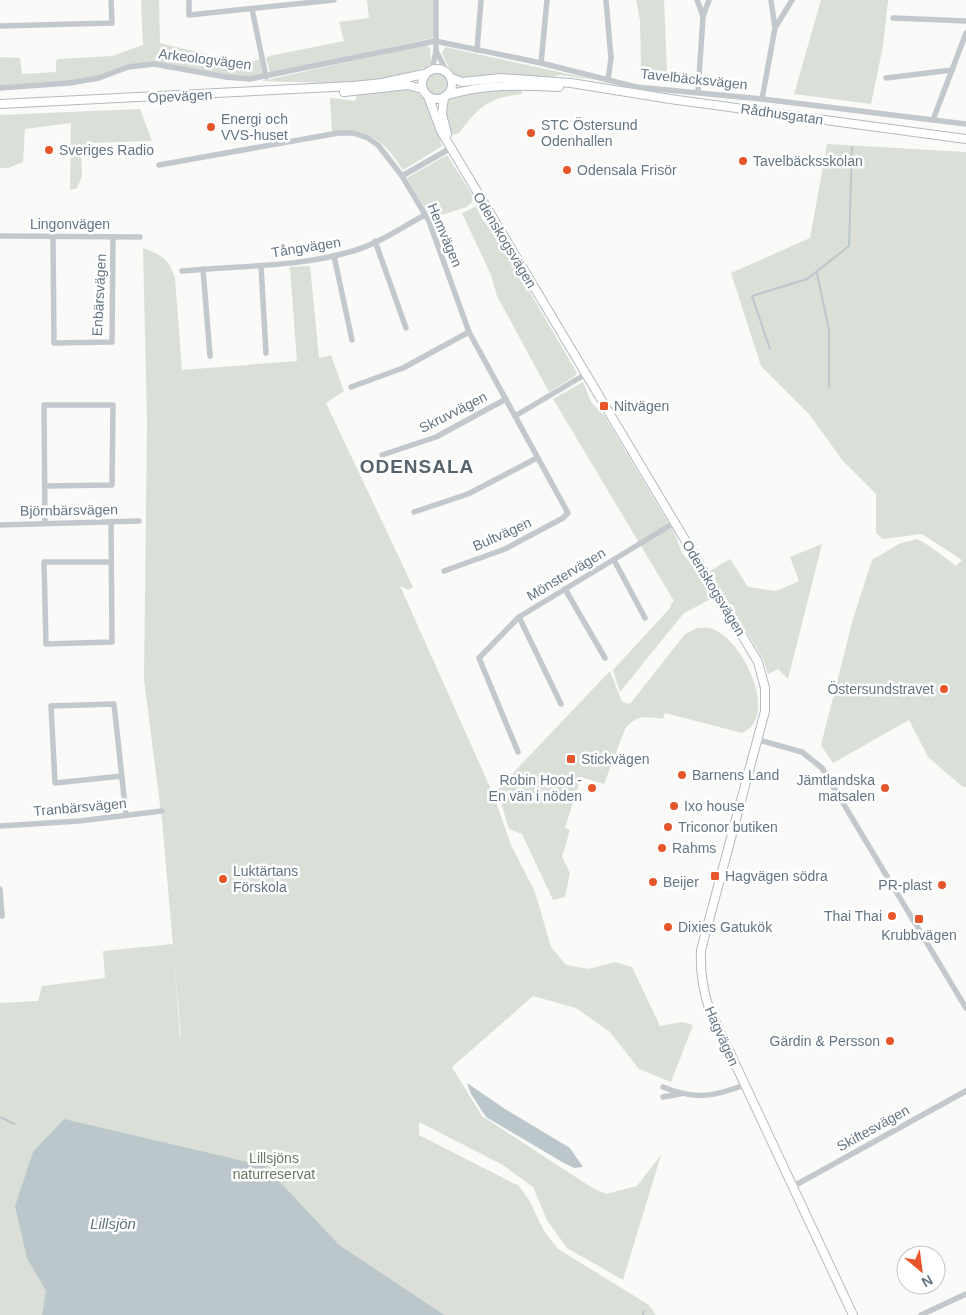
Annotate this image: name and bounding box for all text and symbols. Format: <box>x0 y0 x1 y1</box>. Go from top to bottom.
street label: Arkeologvägen <box>158 45 252 73</box>
street label: Tavelbäcksvägen <box>640 65 748 93</box>
street label: Opevägen <box>147 86 213 106</box>
street label: Rådhusgatan <box>740 100 824 128</box>
place label: Energi och VVS-huset <box>221 111 288 143</box>
place label: STC Östersund Odenhallen <box>541 116 637 149</box>
marker: Energi och VVS-huset <box>205 121 217 133</box>
marker: STC Östersund Odenhallen <box>525 127 537 139</box>
place label: Sveriges Radio <box>59 142 154 158</box>
marker: Sveriges Radio <box>43 144 55 156</box>
place label: Tavelbäcksskolan <box>753 153 863 169</box>
marker: Tavelbäcksskolan <box>737 155 749 167</box>
place label: Odensala Frisör <box>577 162 677 178</box>
marker: Odensala Frisör <box>561 164 573 176</box>
street label: Odenskogsvägen <box>470 189 540 291</box>
street label: Hemvägen <box>424 201 466 269</box>
street label: Lingonvägen <box>30 216 110 232</box>
street label: Tångvägen <box>270 234 342 260</box>
street label: Enbärsvägen <box>89 253 109 337</box>
street label: Skruvvägen <box>416 388 490 436</box>
place label: Nitvägen <box>614 398 669 414</box>
marker: Nitvägen <box>598 400 610 412</box>
district label: ODENSALA <box>360 456 474 477</box>
street label: Björnbärsvägen <box>20 501 118 519</box>
street label: Bultvägen <box>470 514 534 554</box>
street label: Odenskogsvägen <box>679 537 749 639</box>
street label: Mönstervägen <box>524 544 608 604</box>
place label: Östersundstravet <box>827 680 934 697</box>
marker: Östersundstravet <box>938 683 950 695</box>
place label: Stickvägen <box>581 751 649 767</box>
marker: Stickvägen <box>565 753 577 765</box>
place label: Barnens Land <box>692 767 779 783</box>
marker: Barnens Land <box>676 769 688 781</box>
place label: Robin Hood - En vän i nöden <box>489 772 582 804</box>
place label: Jämtlandska matsalen <box>796 772 875 804</box>
marker: Robin Hood - En vän i nöden <box>586 782 598 794</box>
marker: Jämtlandska matsalen <box>879 782 891 794</box>
street label: Tranbärsvägen <box>33 795 127 819</box>
place label: Ixo house <box>684 798 745 814</box>
marker: Ixo house <box>668 800 680 812</box>
place label: Triconor butiken <box>678 819 778 835</box>
marker: Triconor butiken <box>662 821 674 833</box>
place label: Rahms <box>672 840 716 856</box>
marker: Rahms <box>656 842 668 854</box>
place label: Luktärtans Förskola <box>233 863 298 895</box>
place label: Hagvägen södra <box>725 868 828 884</box>
marker: Hagvägen södra <box>709 870 721 882</box>
marker: Luktärtans Förskola <box>217 873 229 885</box>
place label: Beijer <box>663 874 699 890</box>
marker: Beijer <box>647 876 659 888</box>
place label: PR-plast <box>878 877 932 893</box>
marker: PR-plast <box>936 879 948 891</box>
place label: Thai Thai <box>824 908 882 924</box>
marker: Thai Thai <box>886 910 898 922</box>
marker: Krubbvägen <box>913 913 925 925</box>
place label: Dixies Gatukök <box>678 919 773 935</box>
marker: Dixies Gatukök <box>662 921 674 933</box>
place label: Krubbvägen <box>881 927 957 943</box>
street label: Hagvägen <box>702 1004 742 1068</box>
place label: Gärdin & Persson <box>770 1033 880 1049</box>
marker: Gärdin & Persson <box>884 1035 896 1047</box>
street label: Skiftesvägen <box>834 1102 912 1154</box>
park label: Lillsjöns naturreservat <box>233 1150 315 1182</box>
water label: Lillsjön <box>90 1215 136 1232</box>
north arrow <box>896 1245 946 1295</box>
text: N <box>919 1272 936 1291</box>

